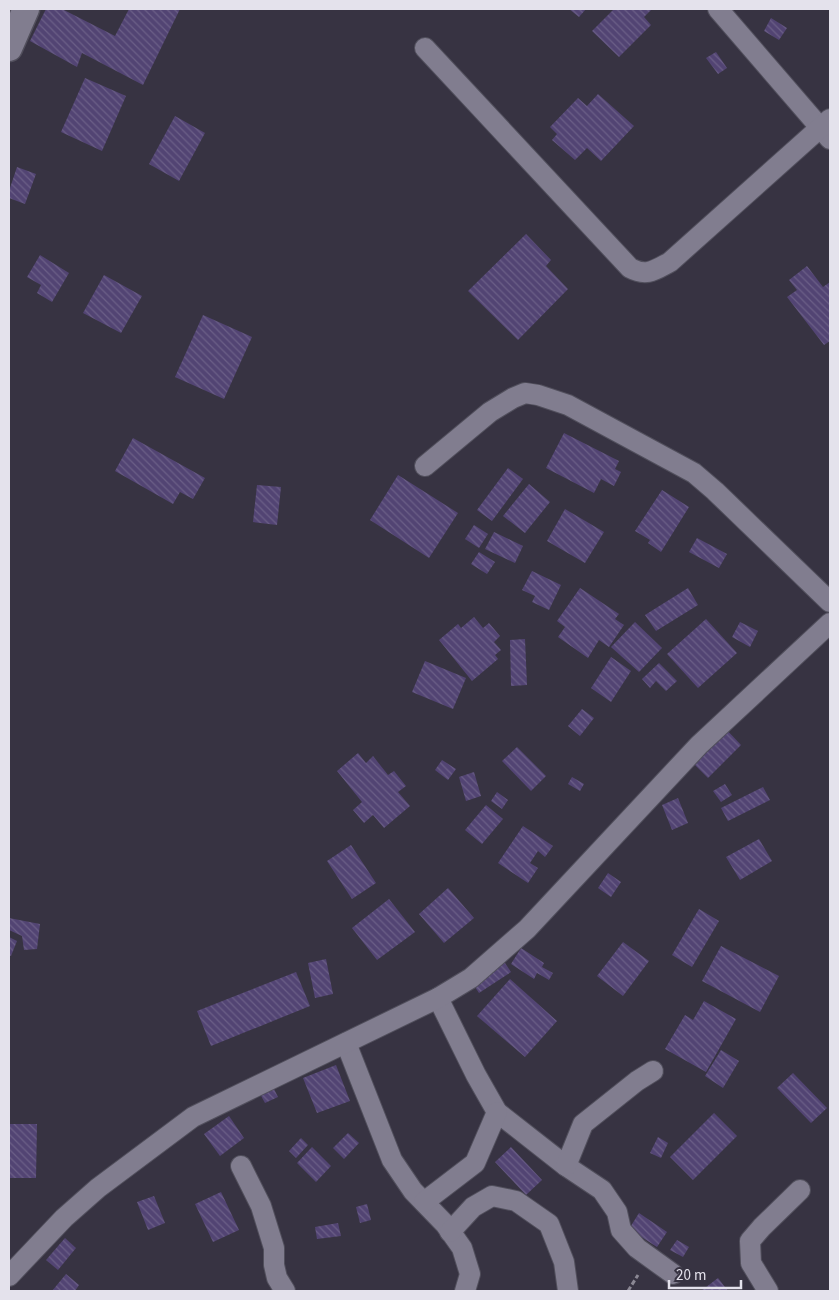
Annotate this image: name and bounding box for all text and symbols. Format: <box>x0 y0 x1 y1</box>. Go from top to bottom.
scale bar <box>669 1258 742 1290</box>
text: 20 m <box>676 1265 706 1286</box>

